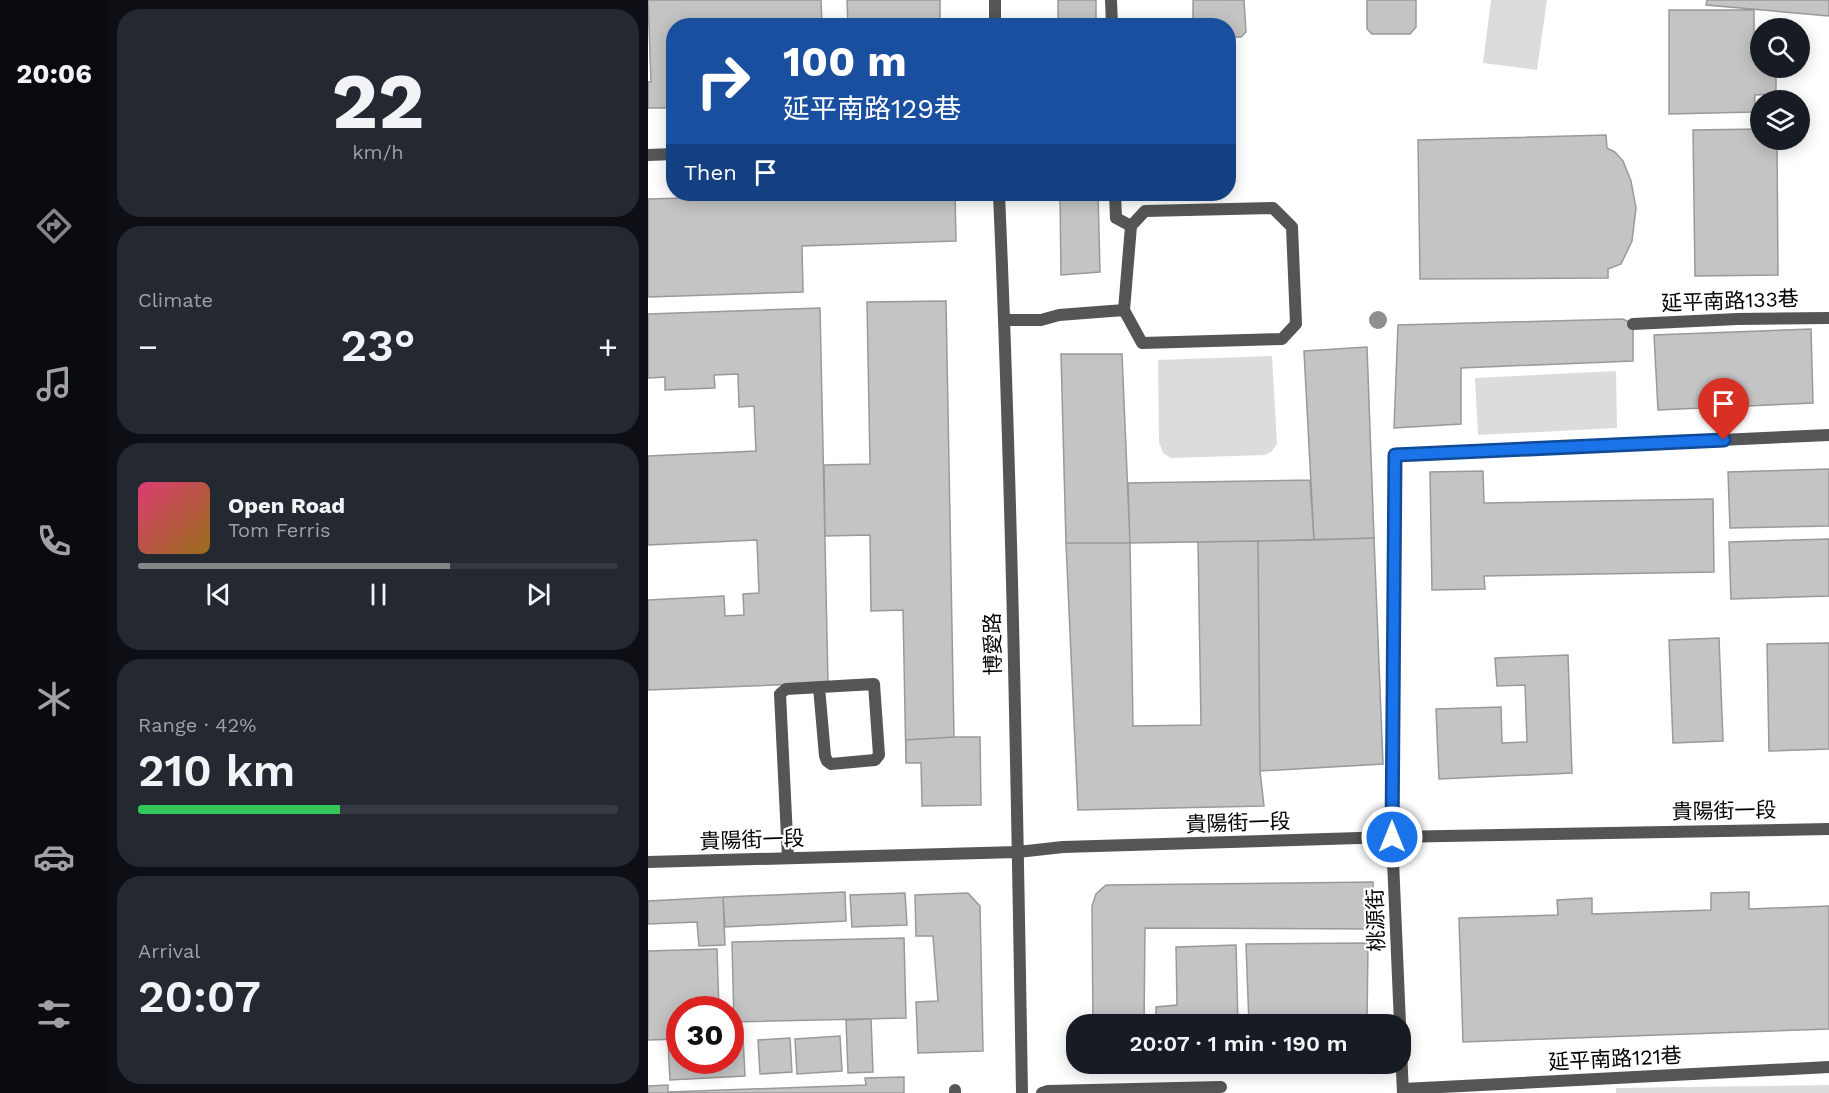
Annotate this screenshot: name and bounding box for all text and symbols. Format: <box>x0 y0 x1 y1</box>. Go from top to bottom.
map controls <box>1750 18 1810 150</box>
button: search <box>1750 18 1810 78</box>
text: 100 m <box>783 37 907 86</box>
icon: right <box>684 42 762 120</box>
text: 22 <box>332 55 424 147</box>
text: 20:06 <box>16 58 92 90</box>
button: layers <box>1750 90 1810 150</box>
text: 延平南路129巷 <box>783 93 961 125</box>
text: km/h <box>352 140 404 164</box>
icon: arrive <box>749 156 782 189</box>
text: Then <box>684 160 737 185</box>
icon: directions <box>33 205 75 247</box>
street label: 延平南路133巷 <box>1661 286 1799 315</box>
text: Climate <box>138 288 213 312</box>
text: 23° <box>341 319 415 372</box>
text: − <box>138 327 158 366</box>
text: + <box>598 327 618 366</box>
icon: music <box>33 363 75 405</box>
pin <box>1698 378 1749 440</box>
icon: arrive <box>1707 387 1740 420</box>
text: Open Road <box>228 493 345 518</box>
text: Tom Ferris <box>228 518 331 542</box>
icon: phone <box>33 520 75 562</box>
icon: previous <box>202 578 235 611</box>
icon: pause <box>362 578 395 611</box>
icon: next <box>522 578 555 611</box>
street label: 博愛路 <box>979 612 1006 676</box>
icon: climate <box>33 678 75 720</box>
text: Range · 42% <box>138 713 256 737</box>
text: 210 km <box>138 744 295 797</box>
street label: 貴陽街一段 <box>1671 797 1777 824</box>
position arrow <box>1360 805 1424 869</box>
street label: 貴陽街一段 <box>1185 808 1291 837</box>
street label: 貴陽街一段 <box>699 825 805 854</box>
icon: car <box>33 836 75 878</box>
street label: 桃源街 <box>1362 888 1389 952</box>
text: Arrival <box>138 939 200 963</box>
text: 20:07 <box>138 970 261 1023</box>
icon: filters <box>33 993 75 1035</box>
speed limit sign: 30 <box>666 996 744 1074</box>
text: 20:07 · 1 min · 190 m <box>1130 1031 1347 1056</box>
street label: 延平南路121巷 <box>1548 1043 1682 1074</box>

